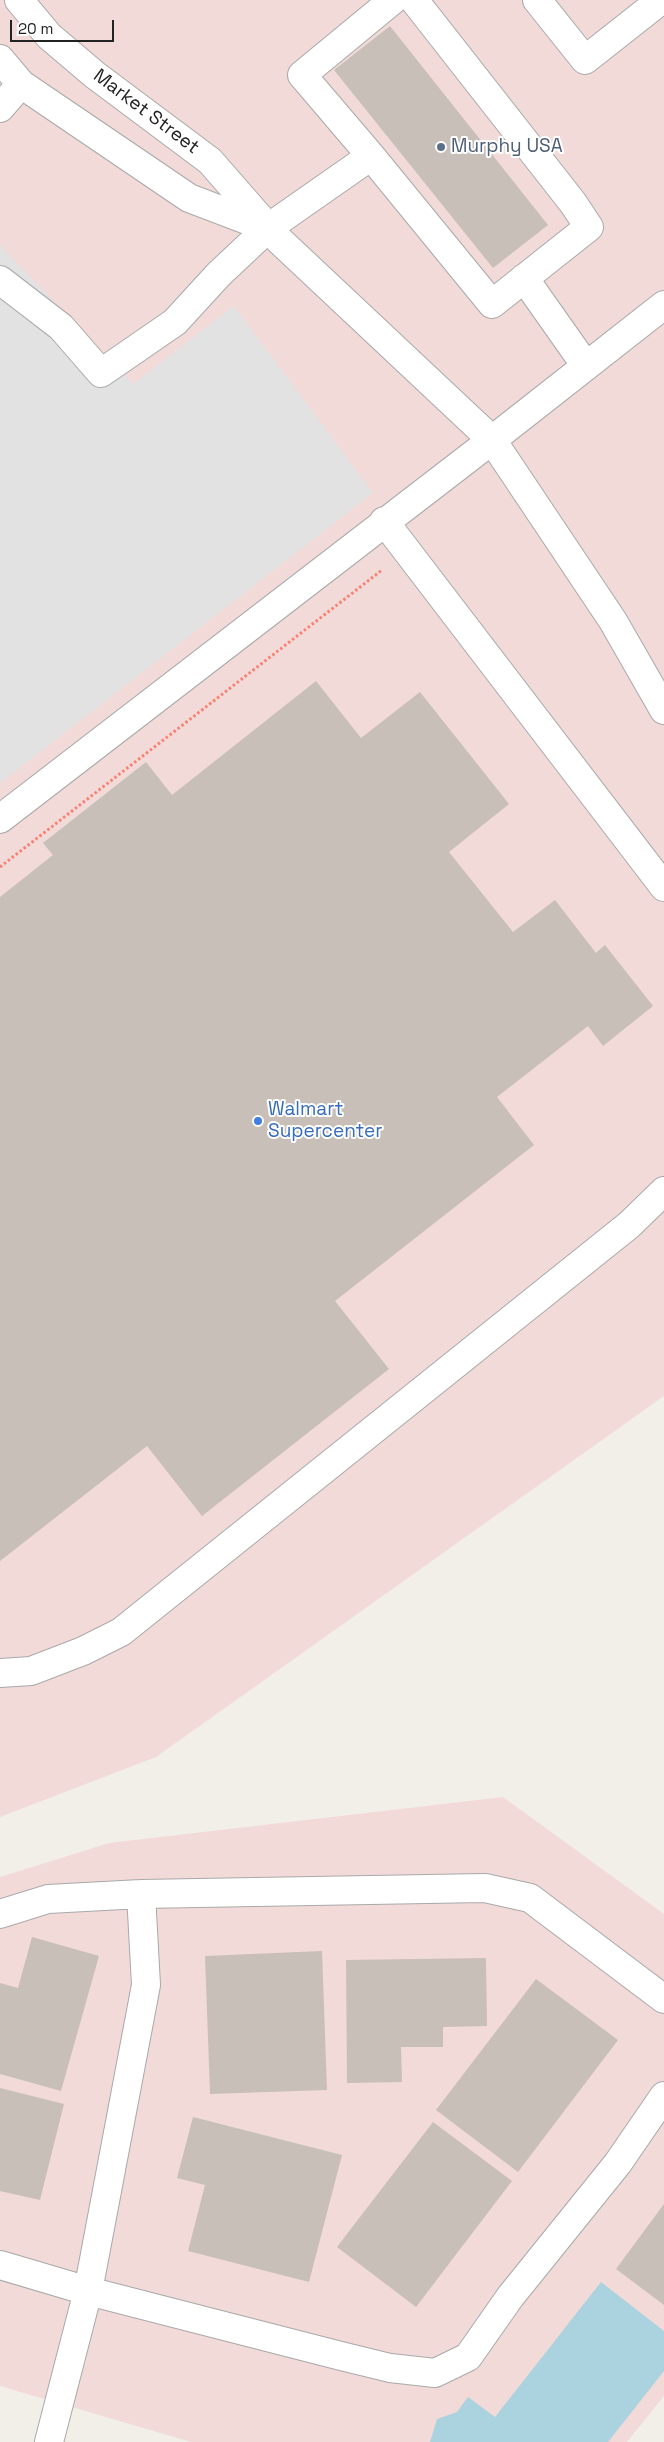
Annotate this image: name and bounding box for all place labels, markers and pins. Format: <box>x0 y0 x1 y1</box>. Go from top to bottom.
place label: Murphy USA <box>451 136 563 158</box>
marker: Murphy USA <box>435 141 447 153</box>
place label: Walmart Supercenter <box>268 1099 382 1143</box>
marker: Walmart Supercenter <box>252 1115 264 1127</box>

